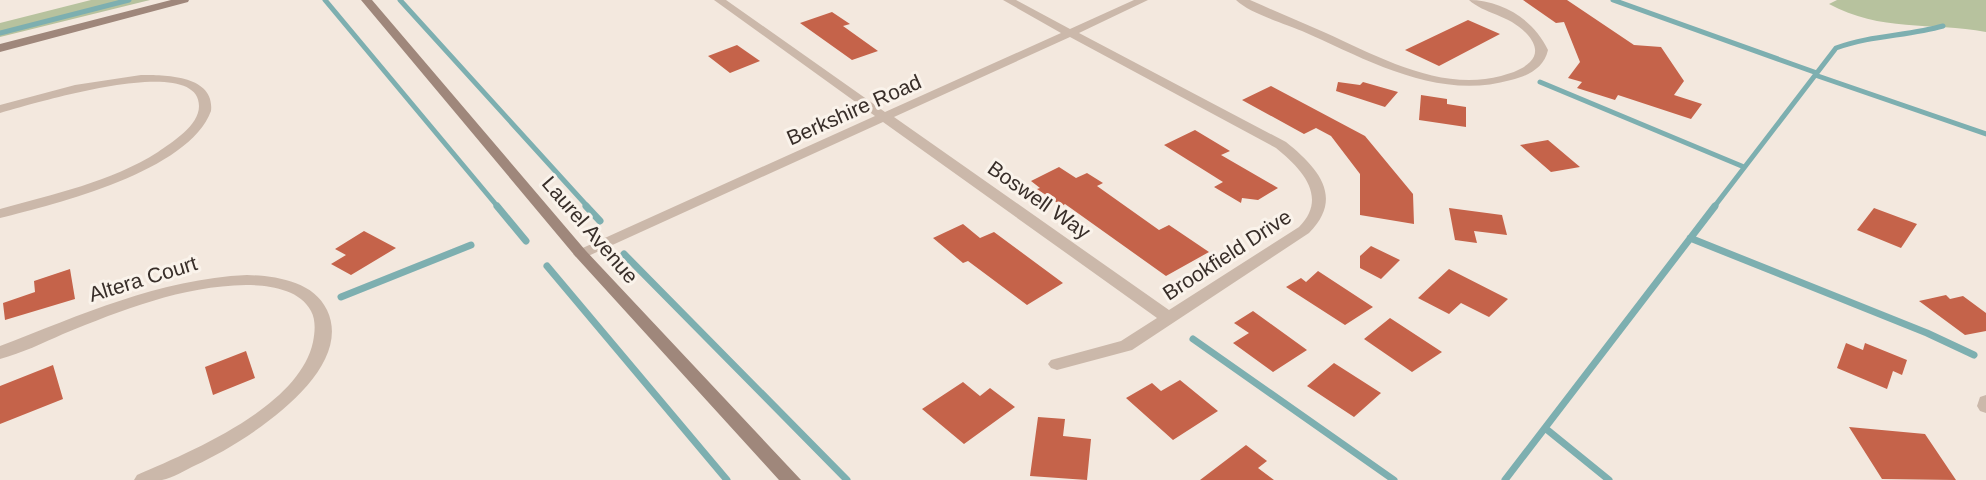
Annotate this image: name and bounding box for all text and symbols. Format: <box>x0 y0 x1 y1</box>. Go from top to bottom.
street label: Berkshire Road <box>783 70 925 149</box>
street label: Boswell Way <box>984 156 1095 244</box>
street label: Laurel Avenue <box>538 172 643 288</box>
street label: Brookfield Drive <box>1158 205 1295 305</box>
street label: Altera Court <box>86 251 200 306</box>

